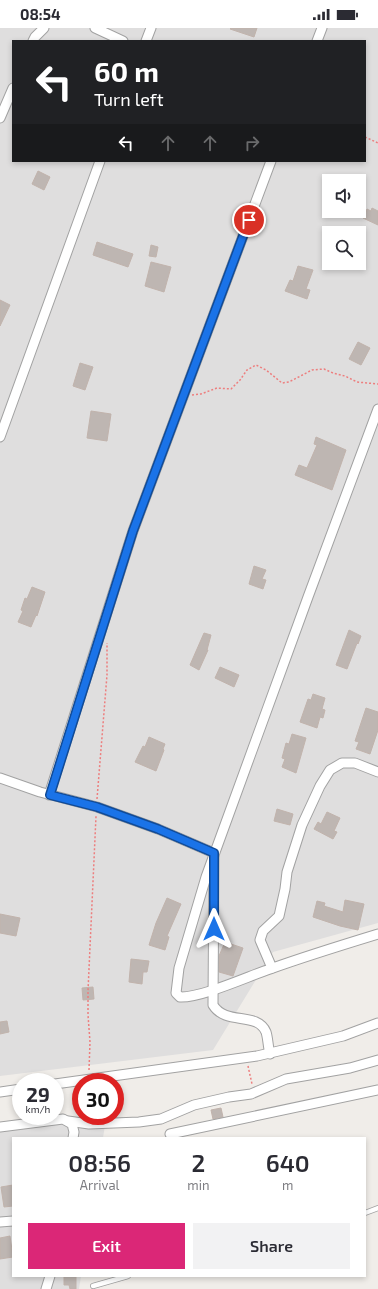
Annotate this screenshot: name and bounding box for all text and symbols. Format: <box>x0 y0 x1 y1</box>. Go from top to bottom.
text: 08:54 <box>20 5 61 23</box>
text: 60 m <box>94 54 159 88</box>
icon: left <box>28 56 80 108</box>
text: Turn left <box>94 88 164 110</box>
icon: left <box>115 132 137 154</box>
icon: ahead <box>157 132 179 154</box>
icon: ahead <box>199 132 221 154</box>
icon: right <box>241 132 263 154</box>
map controls <box>322 174 366 270</box>
button: sound <box>322 174 366 218</box>
pin <box>232 203 266 237</box>
icon: arrive <box>238 209 260 231</box>
button: search <box>322 226 366 270</box>
position arrow <box>193 908 235 950</box>
speed limit sign: 30 <box>72 1073 124 1125</box>
text: 29 <box>26 1082 50 1106</box>
text: km/h <box>26 1103 50 1115</box>
text: 08:56 <box>68 1148 131 1177</box>
text: 2 <box>191 1148 205 1177</box>
text: 640 <box>266 1148 310 1177</box>
text: Arrival <box>80 1177 119 1193</box>
text: min <box>187 1177 209 1193</box>
text: m <box>282 1177 293 1193</box>
button: Exit <box>28 1223 185 1269</box>
button: Share <box>193 1223 350 1269</box>

